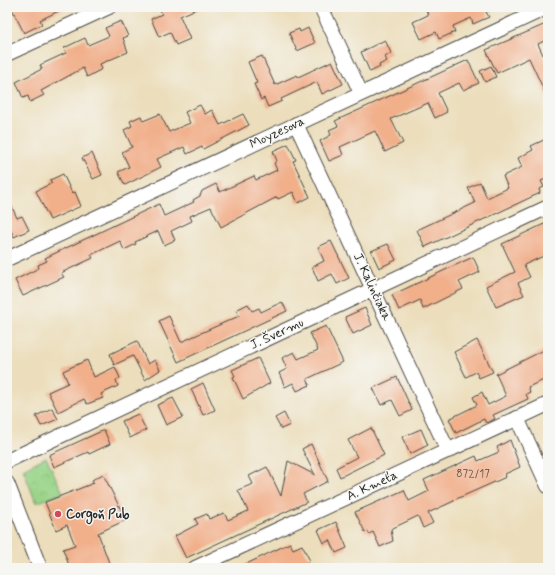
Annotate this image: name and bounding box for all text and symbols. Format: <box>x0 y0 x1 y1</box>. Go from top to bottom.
street label: Moyzesova <box>247 113 307 153</box>
street label: J. Kalinčiaka <box>349 250 395 324</box>
street label: J. Švermu <box>248 314 307 354</box>
street label: A. Kmeťa <box>344 467 400 505</box>
house number: 872/17 <box>456 467 490 481</box>
place label: Corgoň Pub <box>66 506 130 525</box>
marker: Corgoň Pub <box>53 509 63 519</box>

